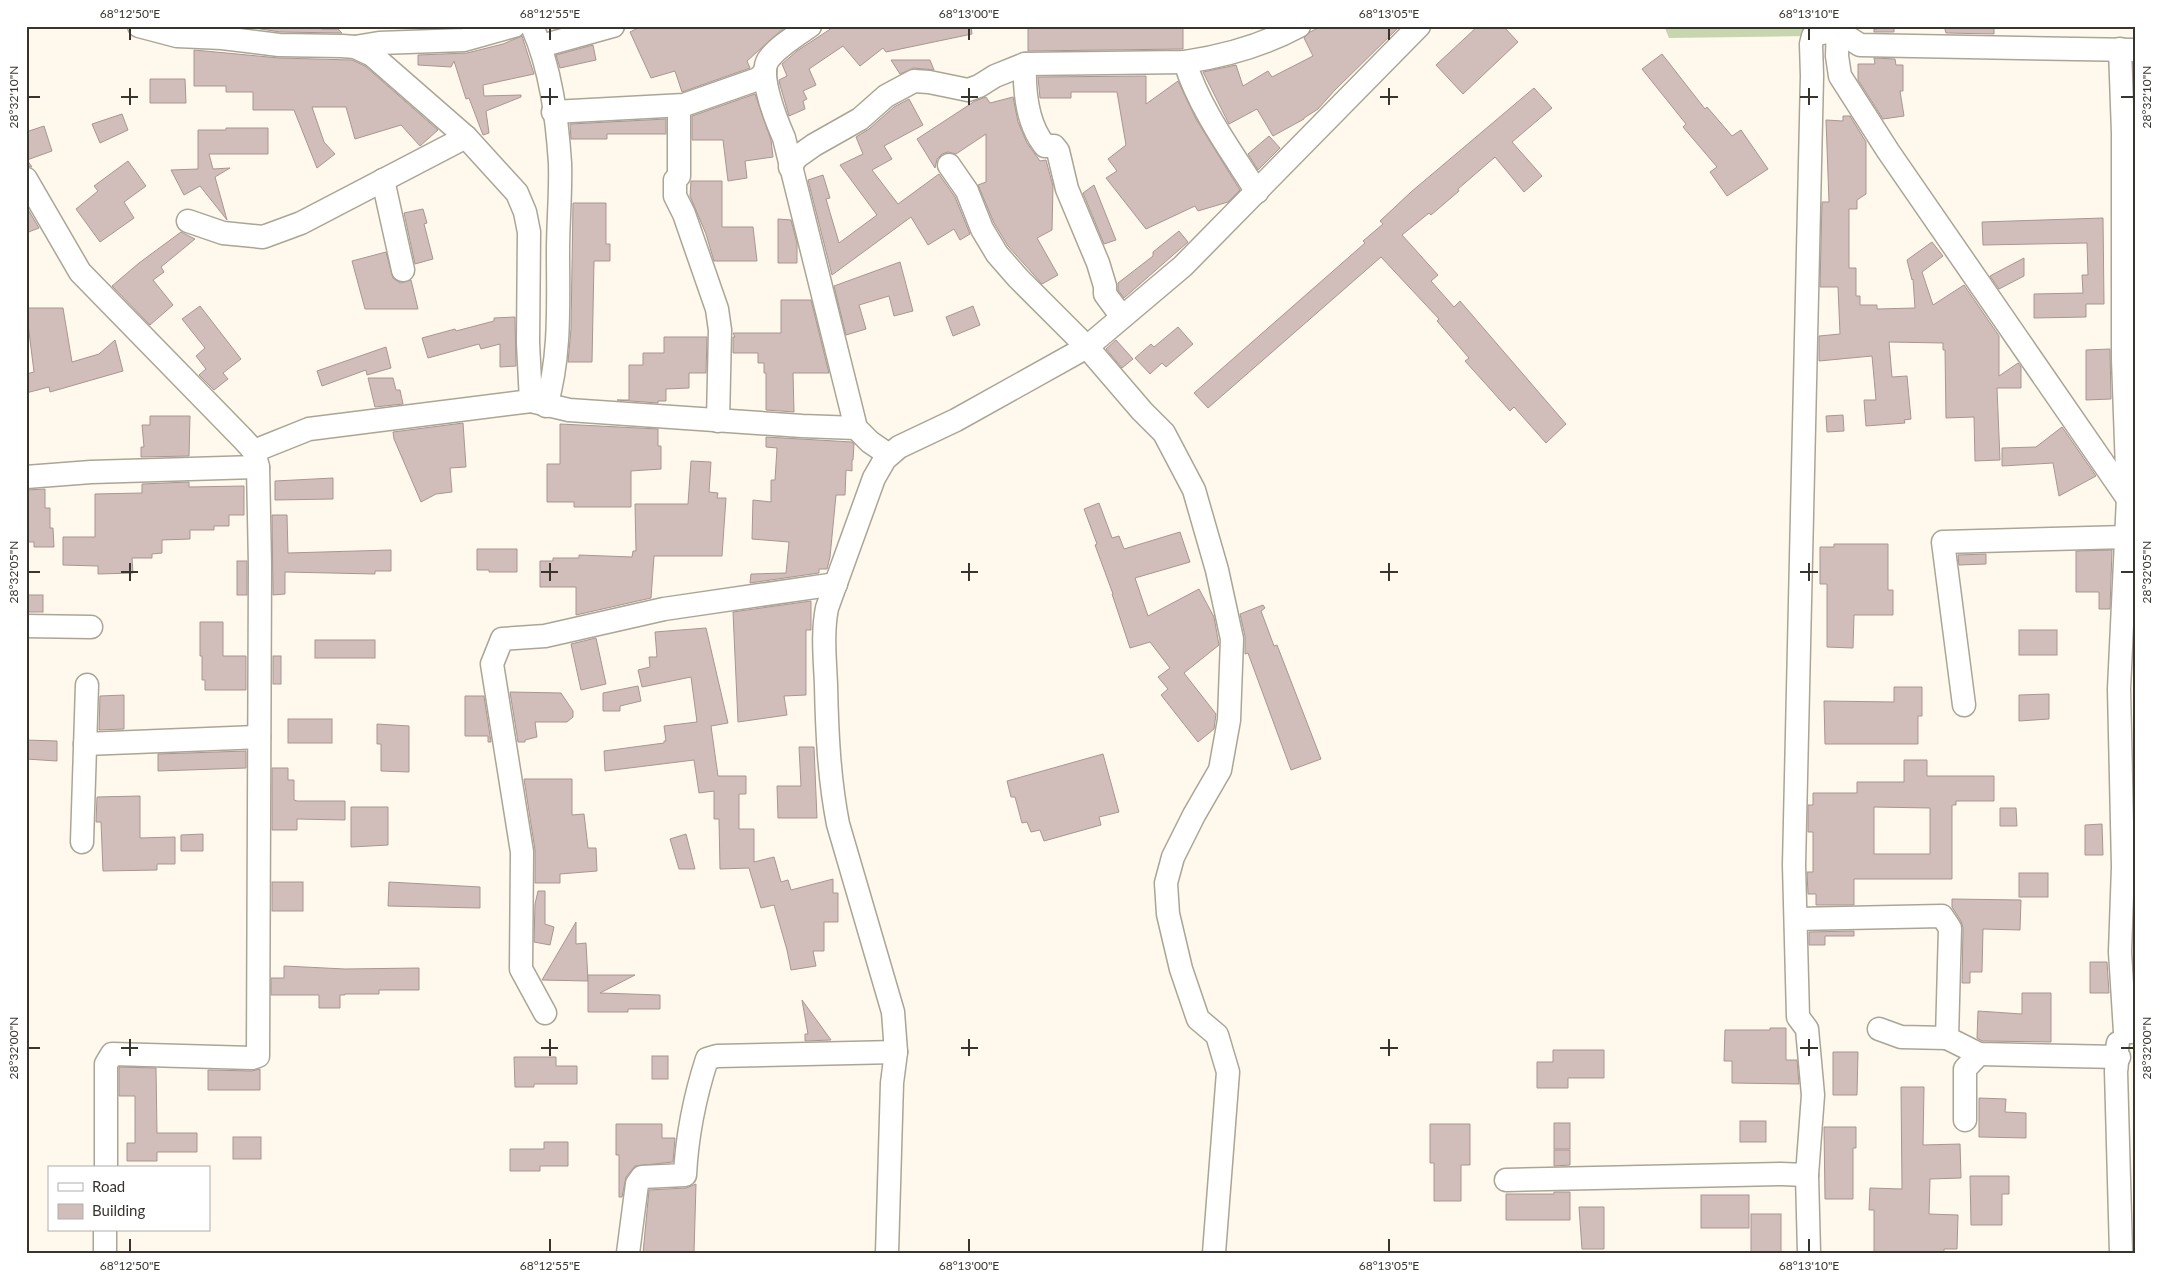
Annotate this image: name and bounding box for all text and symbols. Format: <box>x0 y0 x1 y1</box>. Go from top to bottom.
text: 68°12'50"E <box>100 6 160 21</box>
text: 68°12'55"E <box>520 6 580 21</box>
text: 68°13'00"E <box>939 6 999 21</box>
text: 68°13'05"E <box>1359 6 1419 21</box>
text: 68°13'10"E <box>1779 6 1839 21</box>
text: 28°32'10"N <box>6 66 21 128</box>
text: 28°32'10"N <box>2139 66 2154 128</box>
text: 28°32'05"N <box>6 541 21 603</box>
text: 28°32'05"N <box>2139 541 2154 603</box>
text: 28°32'00"N <box>6 1017 21 1079</box>
text: 28°32'00"N <box>2139 1017 2154 1079</box>
legend <box>48 1166 210 1232</box>
text: Road <box>92 1177 125 1195</box>
text: Building <box>92 1201 145 1219</box>
text: 68°12'50"E <box>100 1258 160 1273</box>
text: 68°12'55"E <box>520 1258 580 1273</box>
text: 68°13'00"E <box>939 1258 999 1273</box>
text: 68°13'05"E <box>1359 1258 1419 1273</box>
text: 68°13'10"E <box>1779 1258 1839 1273</box>

